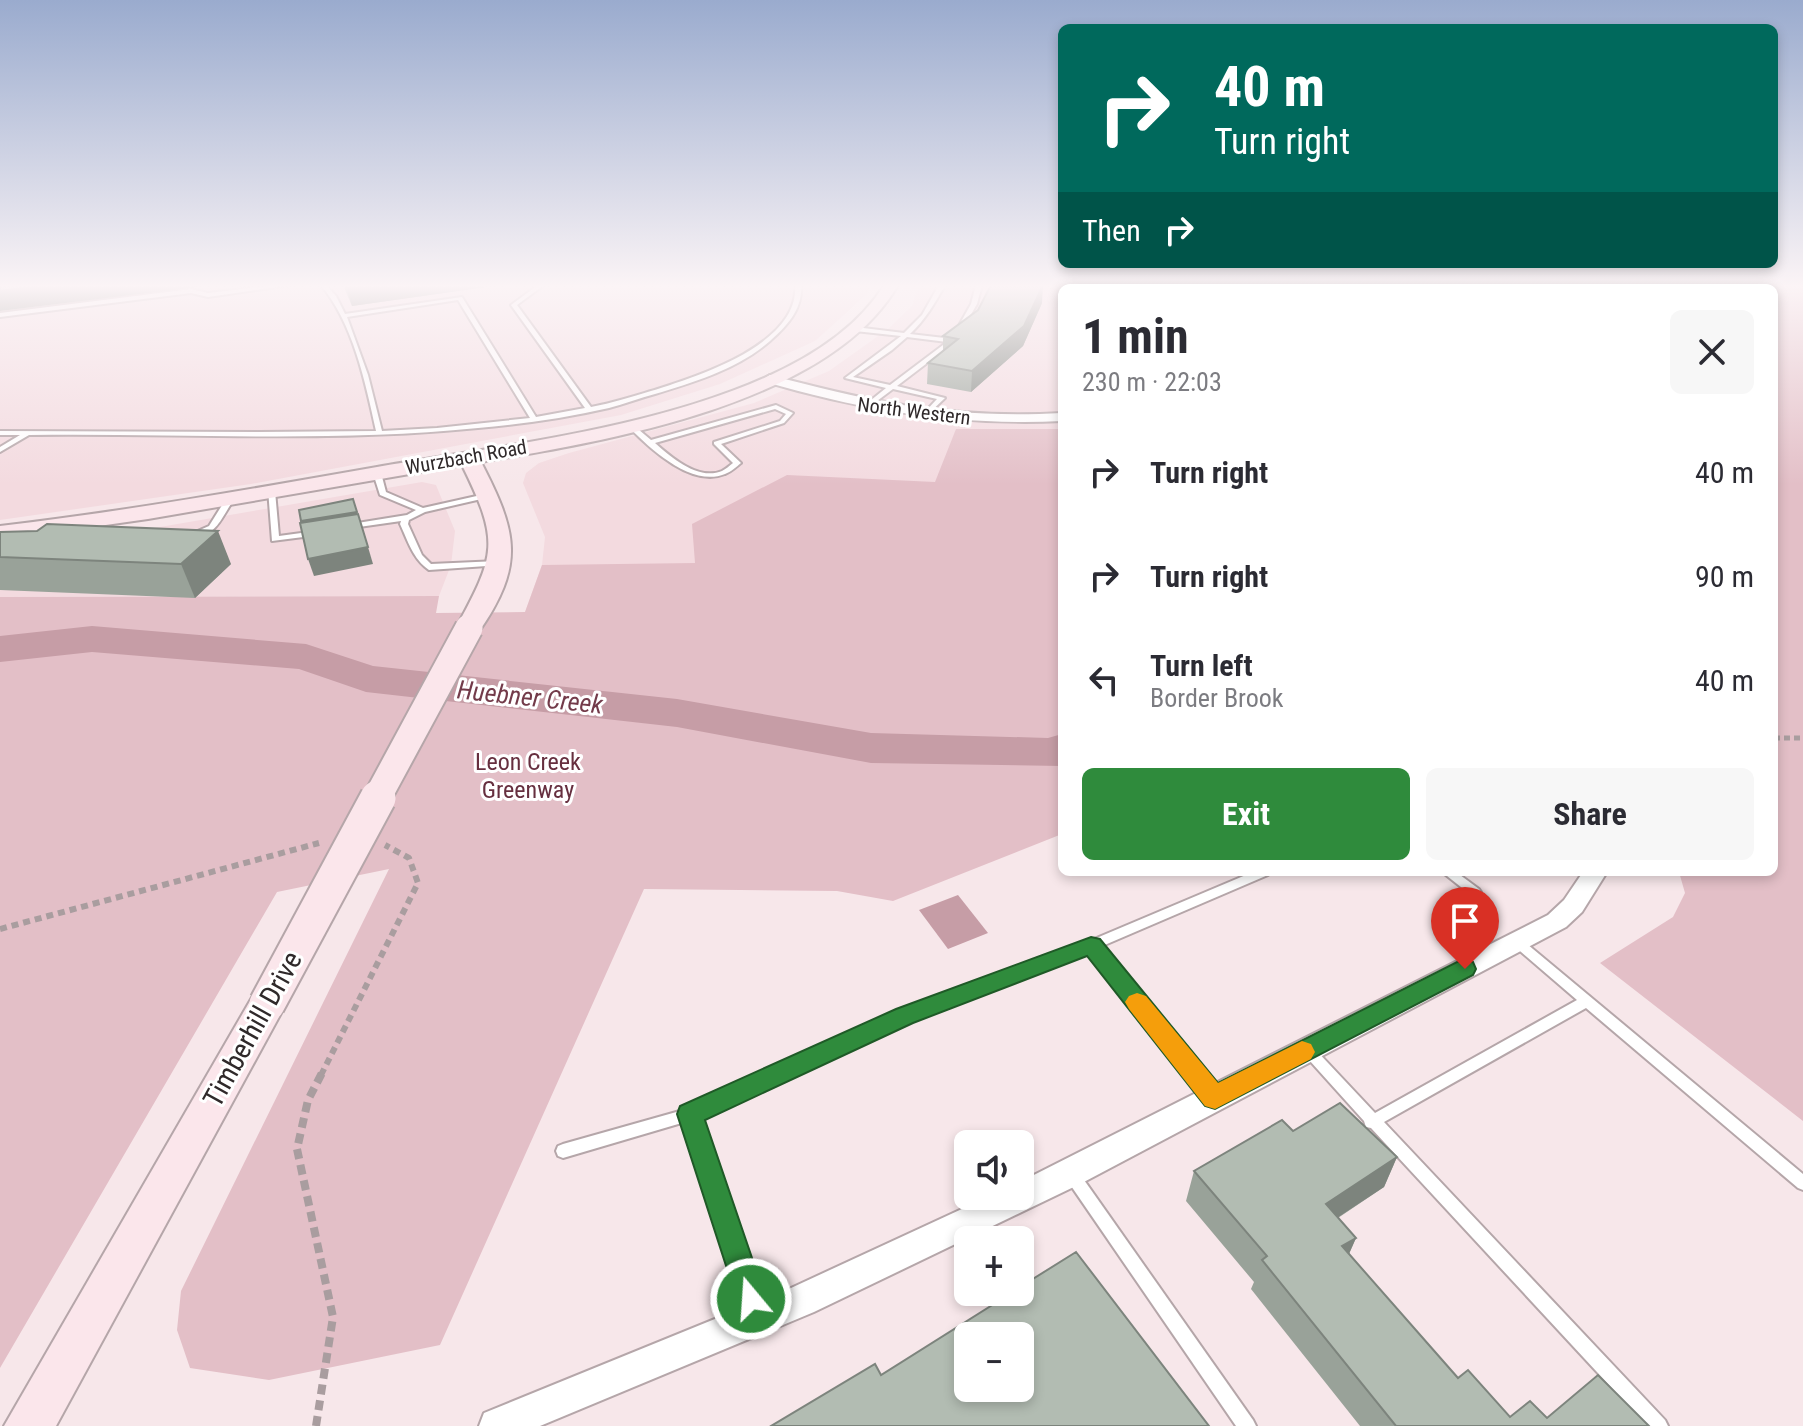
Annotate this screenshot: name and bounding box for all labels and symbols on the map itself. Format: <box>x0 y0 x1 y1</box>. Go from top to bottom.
street label: North Western <box>856 392 972 430</box>
street label: Wurzbach Road <box>404 435 528 479</box>
water label: Huebner Creek <box>456 674 605 720</box>
park label: Leon Creek Greenway <box>475 748 581 804</box>
pin <box>1431 887 1499 969</box>
street label: Timberhill Drive <box>196 946 309 1113</box>
position arrow <box>709 1257 793 1341</box>

